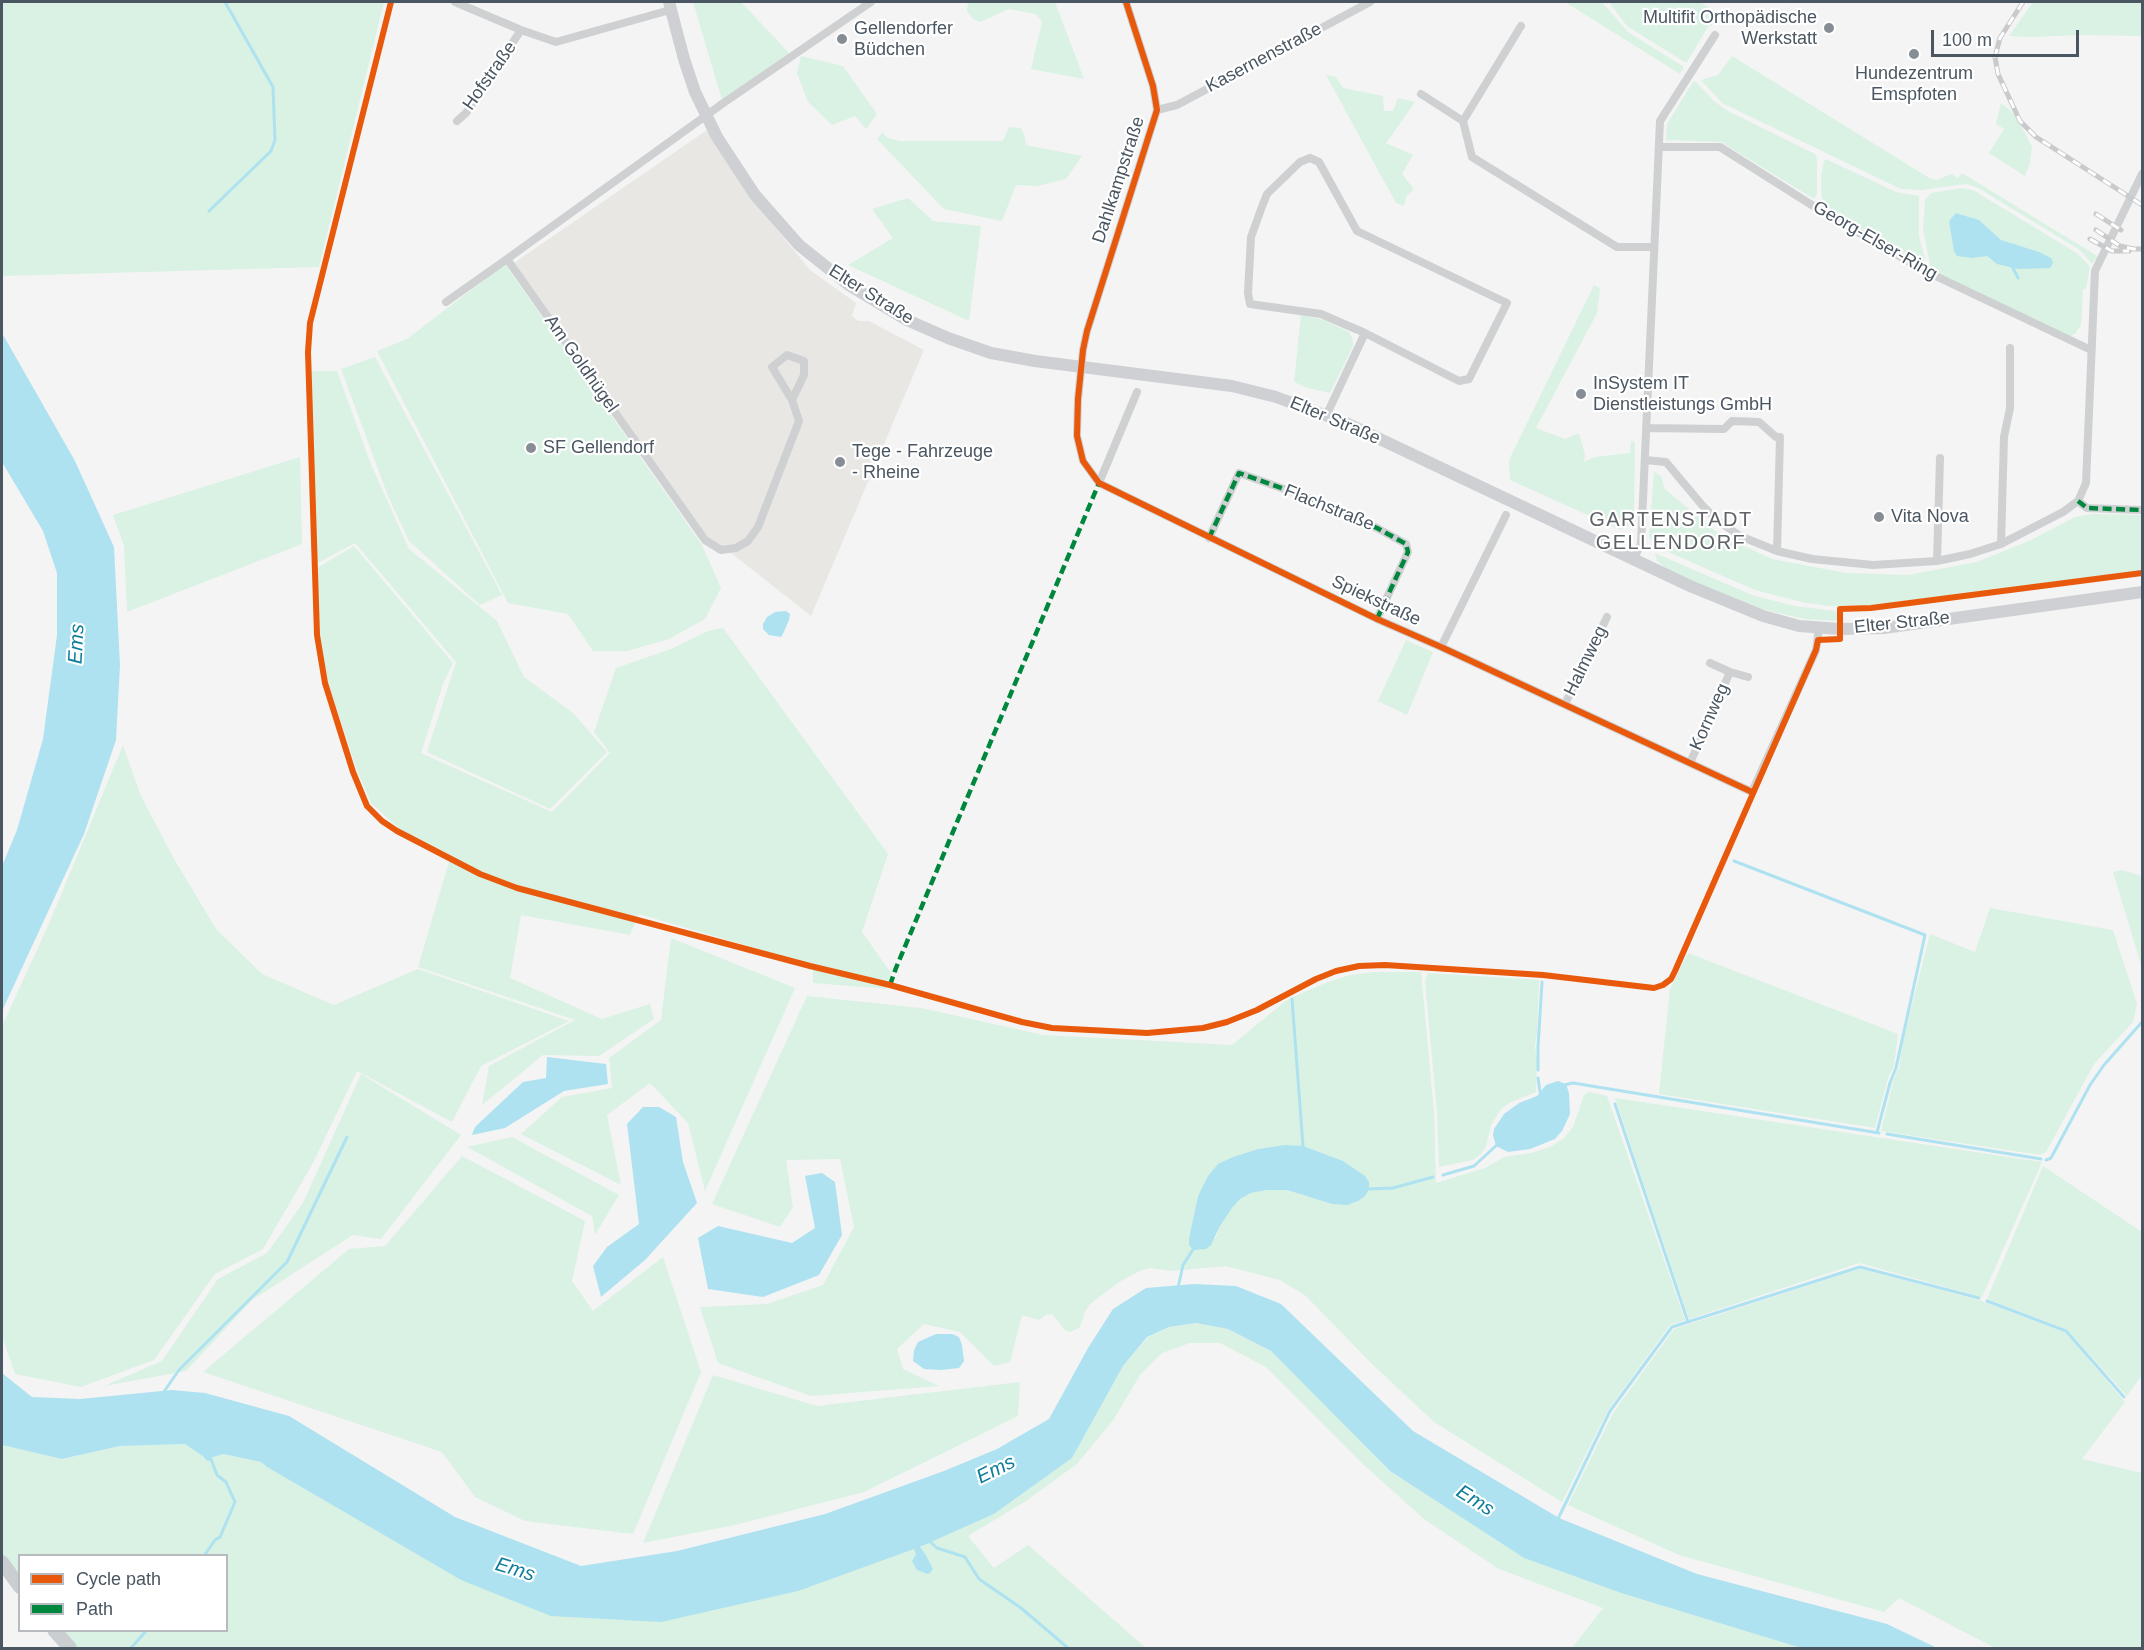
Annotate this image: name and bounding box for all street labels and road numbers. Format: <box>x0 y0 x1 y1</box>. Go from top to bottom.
street label: Kasernenstraße <box>1202 18 1326 98</box>
street label: Hofstraße <box>458 37 522 115</box>
street label: Dahlkampstraße <box>1088 114 1150 246</box>
street label: Georg-Elser-Ring <box>1809 197 1941 285</box>
street label: Elter Straße <box>825 260 917 330</box>
street label: Am Goldhügel <box>539 311 623 417</box>
street label: Elter Straße <box>1287 392 1383 450</box>
street label: Flachstraße <box>1281 480 1377 536</box>
street label: Spiekstraße <box>1328 571 1424 631</box>
street label: Elter Straße <box>1853 607 1951 639</box>
street label: Halmweg <box>1560 623 1612 699</box>
street label: Kornweg <box>1686 680 1734 754</box>

